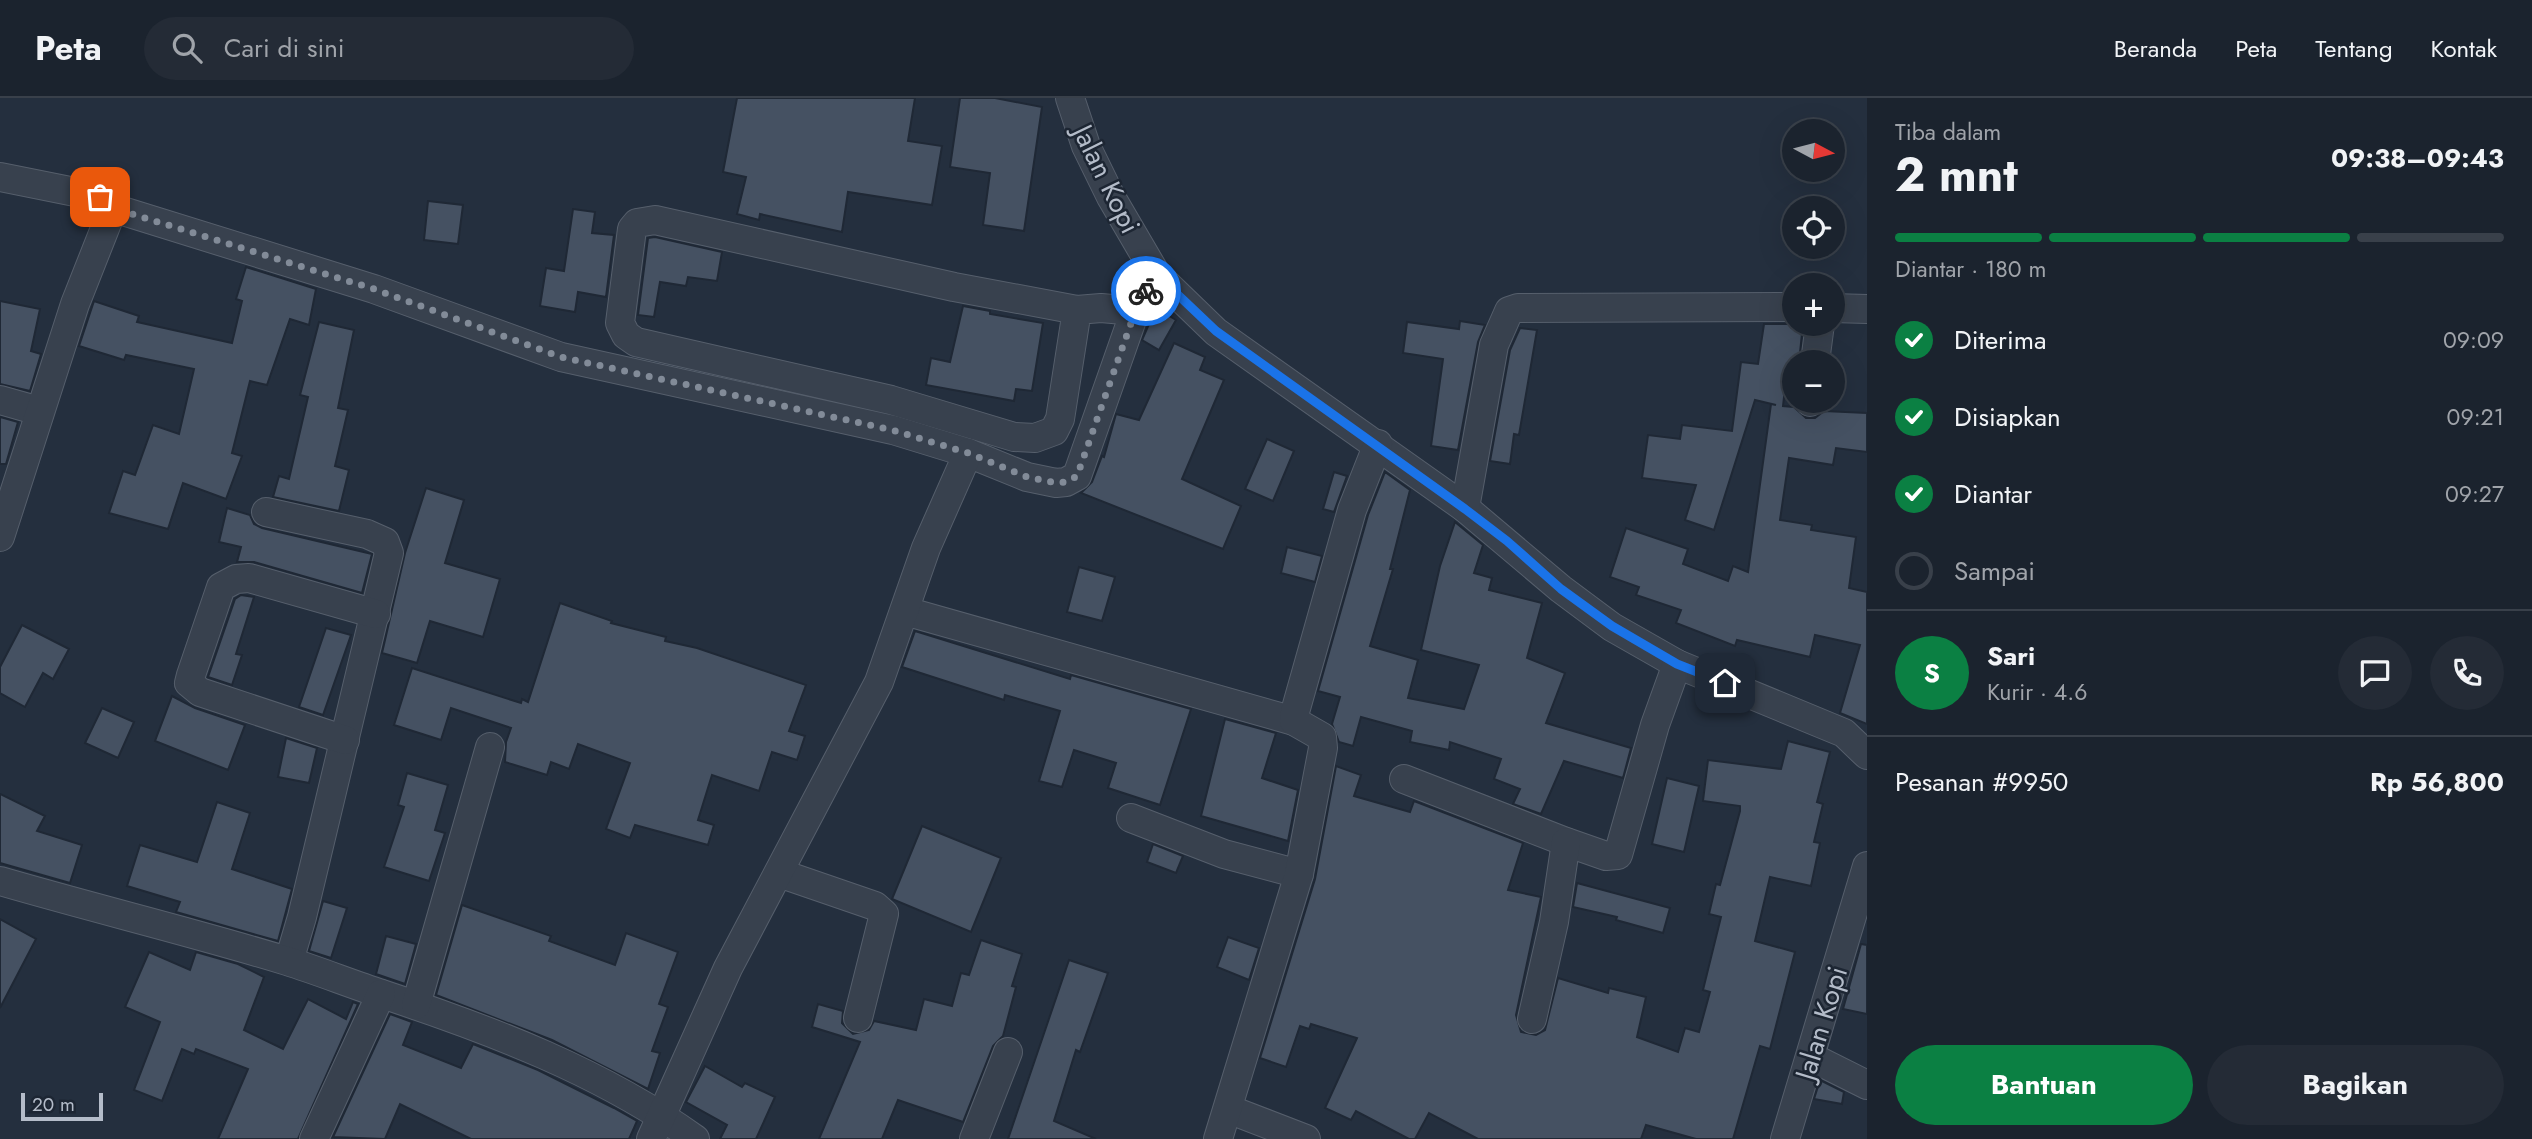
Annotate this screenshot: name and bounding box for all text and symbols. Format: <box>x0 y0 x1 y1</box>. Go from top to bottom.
search box <box>144 17 634 80</box>
text: Peta <box>35 25 102 72</box>
icon: search <box>168 29 206 67</box>
text: Cari di sini <box>224 29 345 67</box>
text: Beranda <box>2114 31 2197 66</box>
text: Peta <box>2235 31 2277 66</box>
text: Tentang <box>2315 31 2393 66</box>
text: Kontak <box>2431 31 2497 66</box>
street label: Jalan Kopi <box>1061 114 1151 241</box>
text: Tiba dalam <box>1895 115 2001 149</box>
north arrow <box>1782 119 1844 182</box>
map controls <box>1782 119 1845 413</box>
text: 09:38–09:43 <box>2331 139 2504 177</box>
text: 2 mnt <box>1895 142 2018 208</box>
pin <box>70 167 130 227</box>
icon: bag <box>81 178 119 216</box>
button: locate <box>1782 196 1845 259</box>
text: Diantar · 180 m <box>1895 252 2046 286</box>
courier <box>1111 256 1181 326</box>
icon: bike <box>1127 272 1165 310</box>
button: + <box>1782 273 1845 336</box>
icon: check <box>1895 321 1933 359</box>
text: Diterima <box>1954 321 2047 359</box>
text: 09:09 <box>2443 323 2504 357</box>
button: − <box>1782 350 1845 413</box>
icon: check <box>1895 398 1933 436</box>
text: Disiapkan <box>1954 398 2061 436</box>
text: 09:21 <box>2447 400 2504 434</box>
icon: check <box>1895 475 1933 513</box>
text: Diantar <box>1954 475 2032 513</box>
text: 09:27 <box>2445 477 2504 511</box>
text: Sampai <box>1954 552 2035 590</box>
button: chat <box>2338 636 2412 710</box>
button: phone <box>2430 636 2504 710</box>
text: Sari <box>1987 637 2035 675</box>
pin <box>1695 653 1755 713</box>
text: S <box>1924 654 1940 692</box>
icon: home <box>1706 664 1744 702</box>
text: Kurir · 4.6 <box>1987 675 2087 709</box>
text: Pesanan #9950 <box>1895 763 2068 801</box>
text: Rp 56,800 <box>2370 763 2504 801</box>
street label: Jalan Kopi <box>1784 961 1858 1089</box>
button: Bantuan <box>1895 1045 2193 1125</box>
button: Bagikan <box>2207 1045 2504 1125</box>
scale bar <box>21 1090 103 1122</box>
text: 20 m <box>32 1091 75 1118</box>

